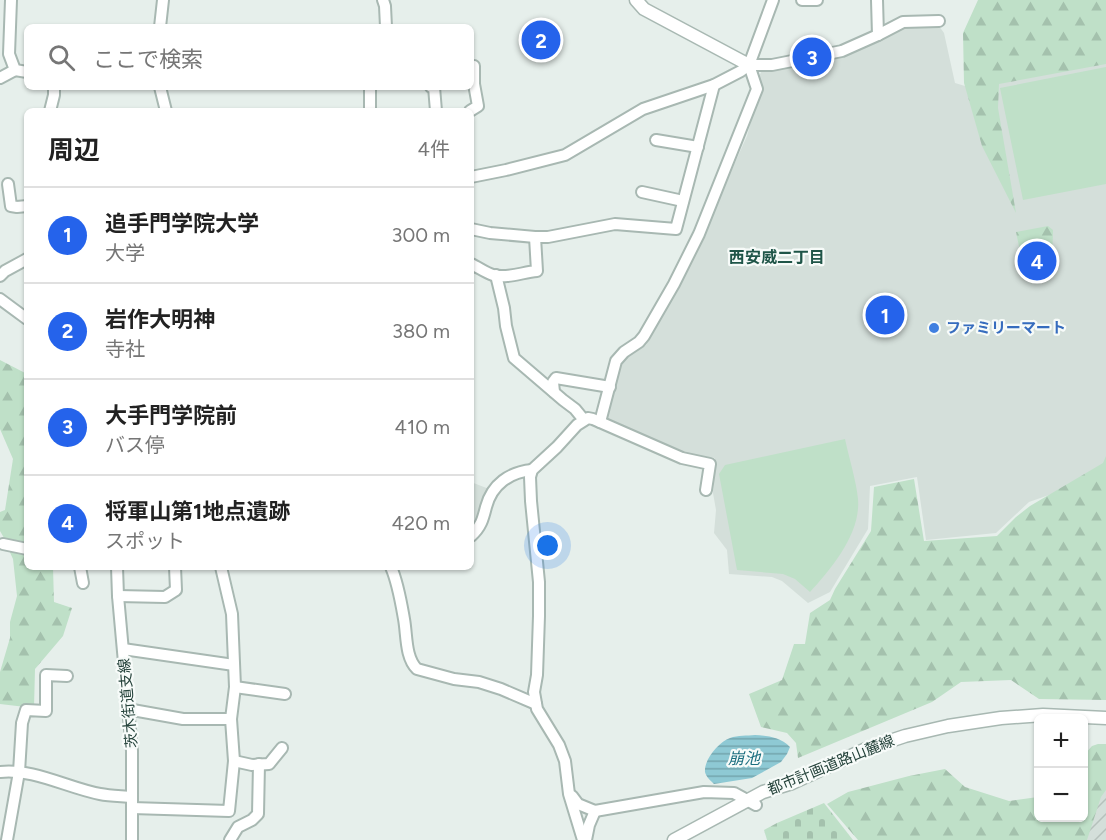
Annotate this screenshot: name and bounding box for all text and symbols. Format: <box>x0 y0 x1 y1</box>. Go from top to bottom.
pin: 2 <box>522 18 560 63</box>
search box <box>24 24 474 90</box>
pin: 3 <box>792 34 832 80</box>
icon: search <box>45 41 78 74</box>
text: ここで検索 <box>93 46 203 73</box>
text: 周辺 <box>48 134 100 166</box>
text: 4件 <box>418 137 450 161</box>
text: 追手門学院大学 <box>105 210 259 237</box>
text: 1 <box>63 223 72 247</box>
text: 300 m <box>392 223 450 247</box>
pin: 4 <box>1018 238 1056 284</box>
text: 大学 <box>105 241 145 265</box>
district label: 西安威二丁目 <box>729 248 825 267</box>
pin: 1 <box>866 292 904 338</box>
text: 岩作大明神 <box>105 306 215 333</box>
text: 2 <box>62 319 73 343</box>
text: 380 m <box>392 319 450 343</box>
place label: ファミリーマート <box>946 319 1066 337</box>
marker: ファミリーマート <box>927 321 941 335</box>
text: 寺社 <box>105 337 145 361</box>
text: 大手門学院前 <box>105 402 237 429</box>
text: 3 <box>62 415 73 439</box>
text: 410 m <box>395 415 450 439</box>
text: バス停 <box>105 433 165 457</box>
text: 将軍山第1地点遺跡 <box>105 498 290 525</box>
text: 4 <box>61 511 74 535</box>
text: 420 m <box>392 511 450 535</box>
text: スポット <box>105 529 185 553</box>
your location <box>533 531 562 560</box>
street label: 茨木街道支線 <box>115 657 141 749</box>
map controls <box>1034 714 1088 822</box>
button: + <box>1034 714 1088 768</box>
street label: 都市計画道路山麓線 <box>765 731 897 799</box>
water label: 崩池 <box>728 749 762 768</box>
button: − <box>1034 768 1088 822</box>

